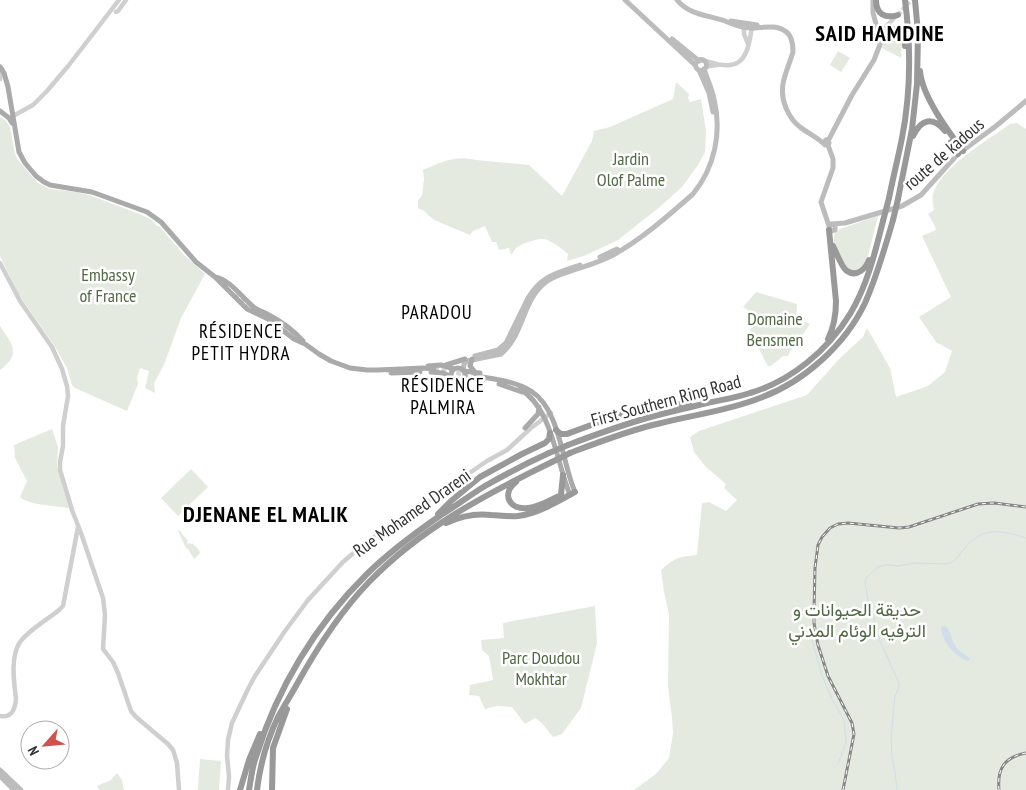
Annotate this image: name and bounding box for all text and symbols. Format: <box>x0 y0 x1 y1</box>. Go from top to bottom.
district label: SAID HAMDINE <box>815 19 945 47</box>
street label: route de kadous <box>899 112 989 195</box>
park label: Jardin Olof Palme <box>597 147 665 191</box>
park label: Embassy of France <box>79 263 137 307</box>
district label: PARADOU <box>401 300 473 324</box>
park label: Domaine Bensmen <box>747 307 803 351</box>
district label: RÉSIDENCE PETIT HYDRA <box>191 319 291 365</box>
street label: First Southern Ring Road <box>588 369 743 432</box>
district label: RÉSIDENCE PALMIRA <box>401 373 485 419</box>
street label: Rue Mohamed Drareni <box>348 463 475 562</box>
district label: DJENANE EL MALIK <box>183 500 349 528</box>
park label: حديقة الحيوانات و الترفيه الوئام المدني <box>788 598 926 646</box>
park label: Parc Doudou Mokhtar <box>502 646 580 690</box>
north arrow <box>20 720 70 770</box>
text: N <box>24 743 43 758</box>

